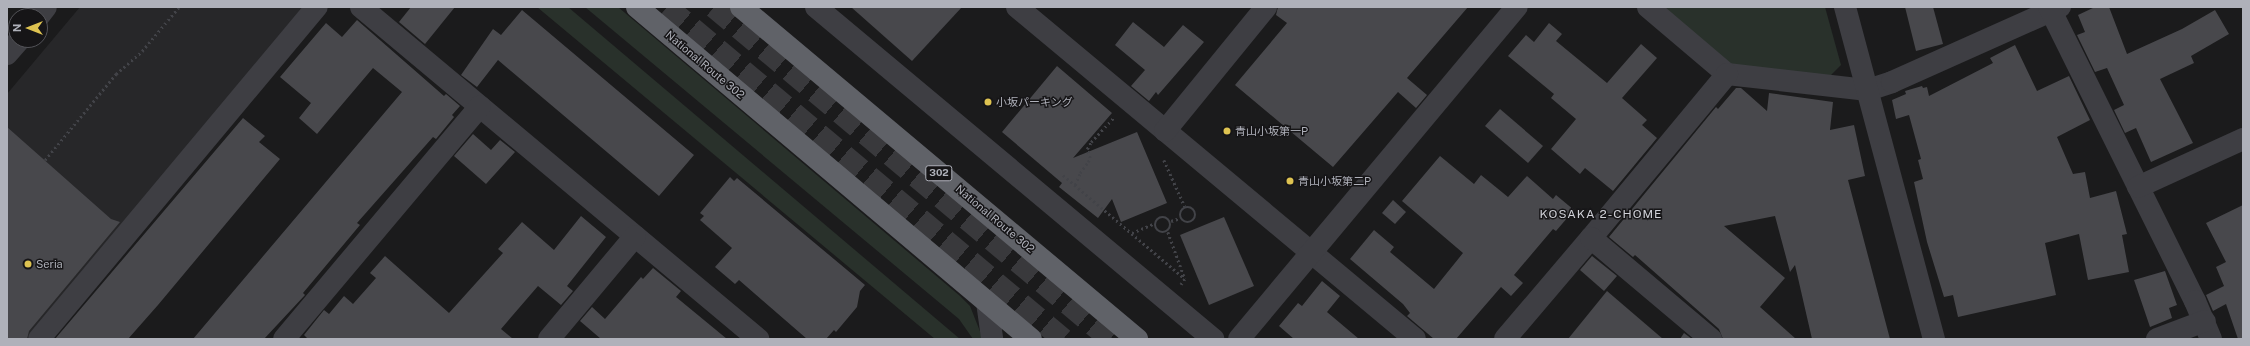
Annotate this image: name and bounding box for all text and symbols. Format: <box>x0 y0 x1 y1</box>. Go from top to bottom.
north arrow <box>8 8 48 48</box>
text: N <box>11 24 23 32</box>
street label: National Route 302 <box>663 28 747 102</box>
place label: 小坂パーキング <box>996 95 1073 109</box>
marker: 小坂パーキング <box>983 97 993 107</box>
place label: 青山小坂第一P <box>1235 124 1308 138</box>
marker: 青山小坂第一P <box>1222 126 1232 136</box>
road number: 302 <box>925 165 953 181</box>
place label: 青山小坂第二P <box>1298 174 1371 188</box>
marker: 青山小坂第二P <box>1285 176 1295 186</box>
street label: National Route 302 <box>953 182 1037 256</box>
district label: KOSAKA 2-CHOME <box>1539 208 1663 222</box>
place label: Seria <box>36 257 63 271</box>
marker: Seria <box>23 259 33 269</box>

